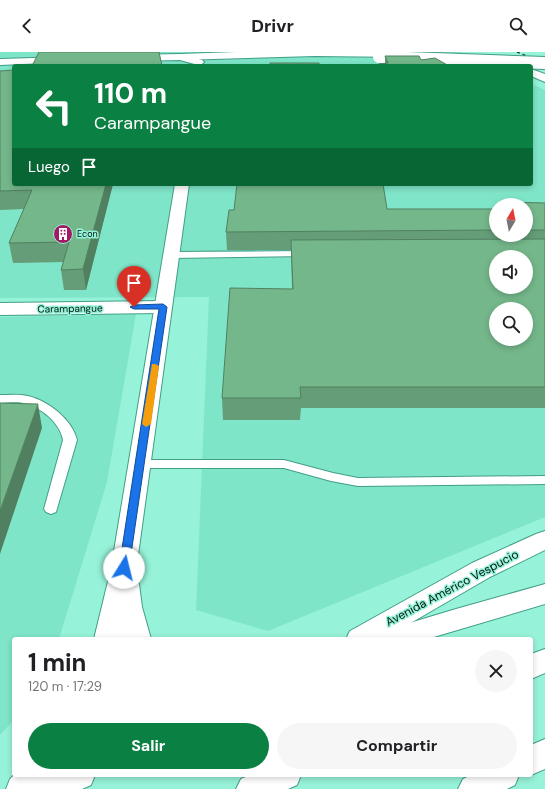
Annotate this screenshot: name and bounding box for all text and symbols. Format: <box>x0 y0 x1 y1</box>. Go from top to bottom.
text: Drivr <box>251 14 294 38</box>
icon: back <box>16 15 38 37</box>
icon: search <box>507 15 529 37</box>
text: 110 m <box>94 75 167 112</box>
icon: left <box>28 80 80 132</box>
text: Carampangue <box>94 111 211 135</box>
icon: arrive <box>78 156 100 178</box>
text: Luego <box>28 157 70 177</box>
north arrow <box>489 198 533 242</box>
map controls <box>489 198 533 346</box>
building icon: Econ <box>52 223 74 245</box>
place label: Econ <box>77 228 98 240</box>
button: sound <box>489 250 533 294</box>
pin <box>117 266 151 307</box>
icon: arrive <box>123 272 145 294</box>
street label: Carampangue <box>37 301 103 316</box>
button: search <box>489 302 533 346</box>
street label: Avenida Américo Vespucio <box>383 546 521 630</box>
position arrow <box>103 547 145 589</box>
text: 1 min <box>28 647 86 678</box>
button: close <box>475 650 517 692</box>
text: 120 m · 17:29 <box>28 678 102 695</box>
button: Salir <box>28 723 269 769</box>
button: Compartir <box>277 723 517 769</box>

